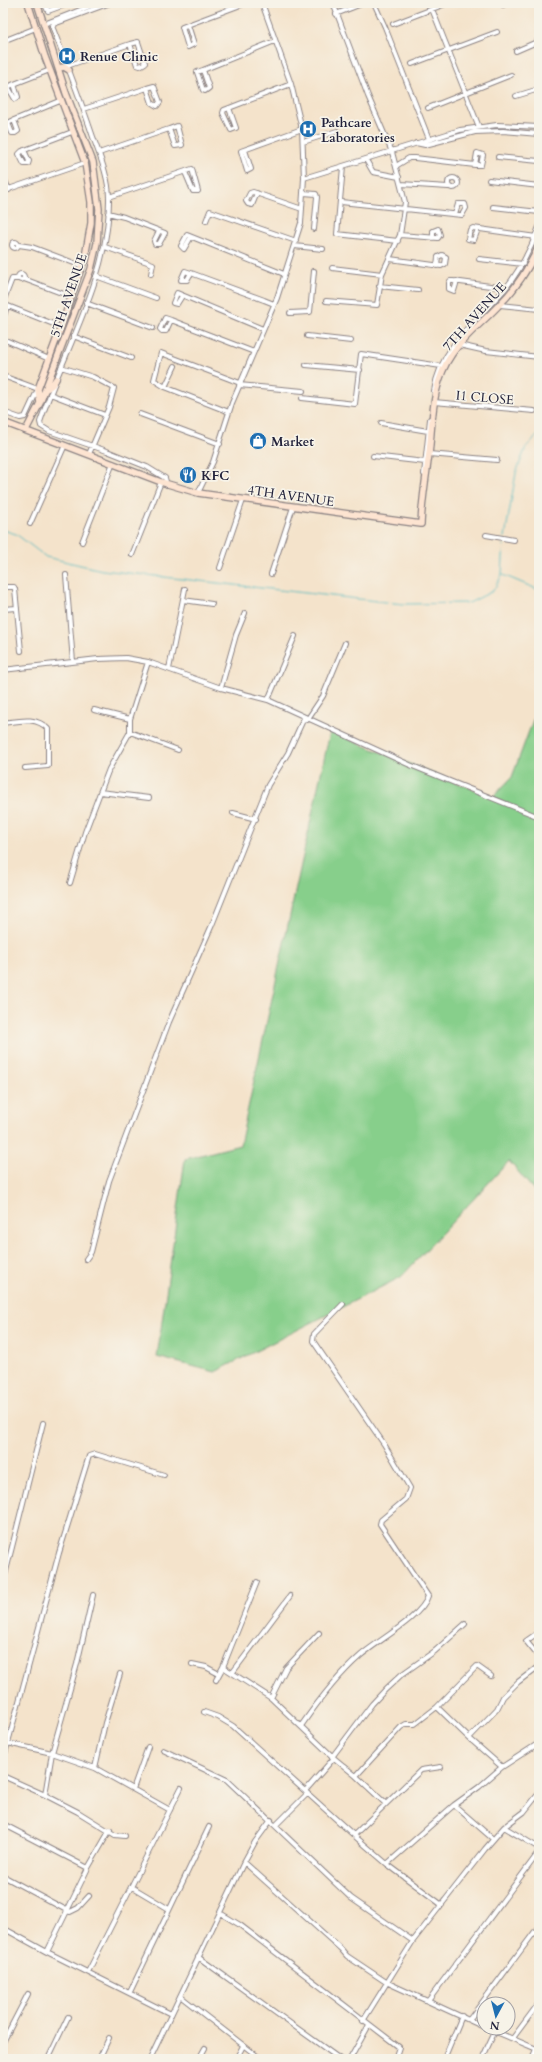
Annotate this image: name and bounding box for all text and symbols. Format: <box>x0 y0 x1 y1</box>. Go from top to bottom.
hospital icon: Renue Clinic <box>57 46 77 66</box>
place label: Renue Clinic <box>80 48 158 66</box>
place label: Pathcare Laboratories <box>321 114 395 147</box>
hospital icon: Pathcare Laboratories <box>298 119 318 139</box>
street label: 5TH AVENUE <box>46 251 92 339</box>
street label: 7TH AVENUE <box>439 278 511 355</box>
street label: I1 CLOSE <box>455 386 515 409</box>
shop icon: Market <box>248 431 268 451</box>
place label: Market <box>271 433 314 451</box>
restaurant icon: KFC <box>178 465 198 485</box>
place label: KFC <box>201 467 229 485</box>
street label: 4TH AVENUE <box>246 481 335 511</box>
north arrow <box>476 1996 516 2036</box>
text: N <box>489 2017 500 2033</box>

